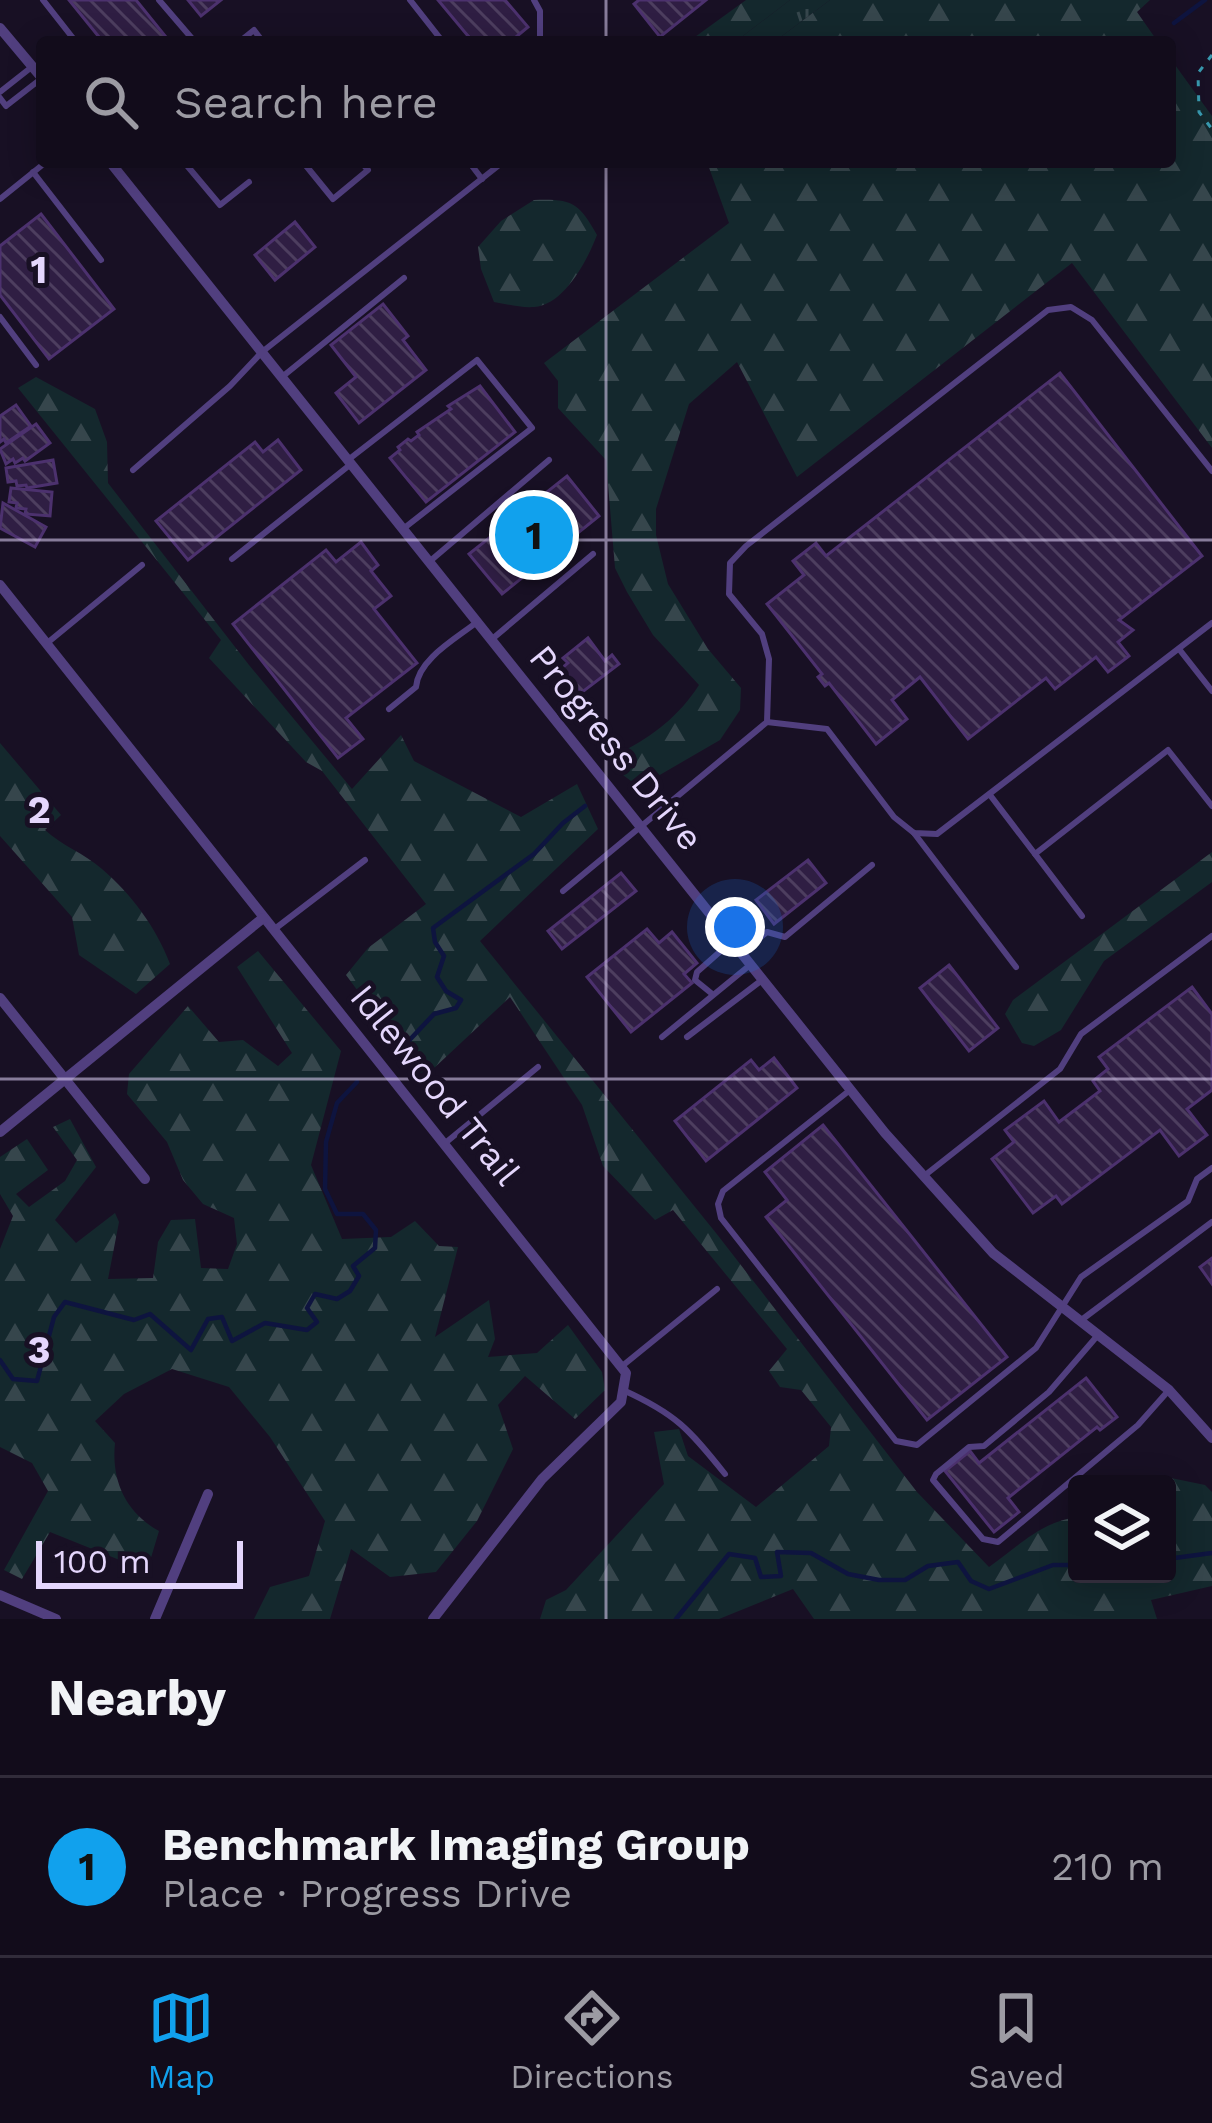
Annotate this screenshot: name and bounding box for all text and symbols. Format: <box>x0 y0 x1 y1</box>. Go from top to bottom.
search box <box>36 36 1176 168</box>
icon: search <box>78 69 144 135</box>
text: Search here <box>174 76 438 129</box>
text: 1 <box>31 247 47 292</box>
pin: 1 <box>495 490 573 580</box>
street label: Progress Drive <box>521 637 711 859</box>
text: 2 <box>27 787 51 832</box>
your location <box>705 897 765 957</box>
street label: Idlewood Trail <box>341 976 529 1194</box>
text: 3 <box>27 1327 51 1372</box>
map controls <box>1068 1475 1176 1583</box>
button: layers <box>1068 1475 1176 1583</box>
scale bar <box>36 1535 243 1588</box>
text: 100 m <box>54 1542 151 1581</box>
text: Nearby <box>48 1668 226 1727</box>
text: Benchmark Imaging Group <box>162 1818 750 1871</box>
text: 1 <box>79 1844 95 1889</box>
text: 210 m <box>1051 1844 1164 1889</box>
text: Place · Progress Drive <box>162 1871 572 1916</box>
tab: Map <box>148 1985 215 2096</box>
tab: Directions <box>510 1985 673 2096</box>
tab: Saved <box>969 1985 1064 2096</box>

